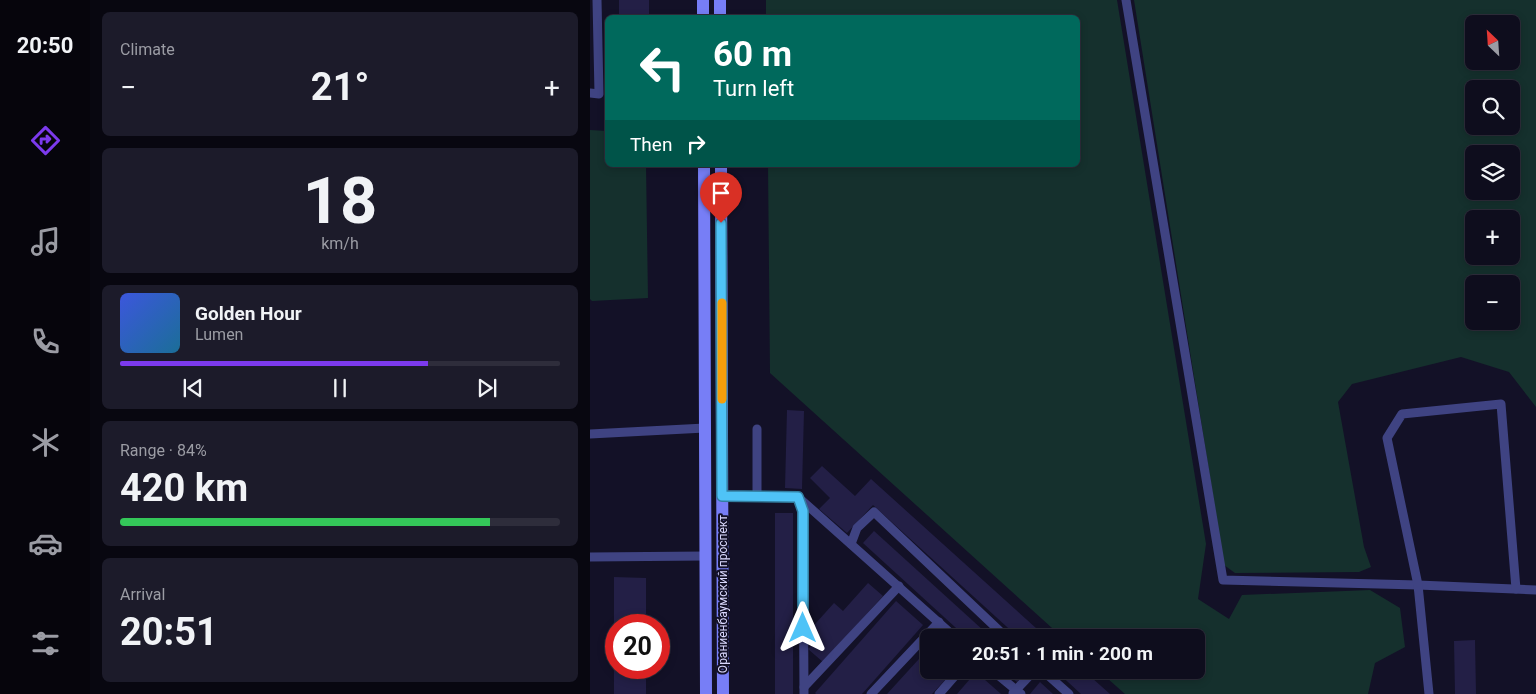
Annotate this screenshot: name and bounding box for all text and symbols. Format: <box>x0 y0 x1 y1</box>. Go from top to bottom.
north arrow <box>1465 15 1520 70</box>
map controls <box>1465 15 1520 330</box>
text: 20:50 <box>17 33 73 58</box>
text: 60 m <box>713 34 792 75</box>
icon: left <box>630 35 695 100</box>
text: Climate <box>120 40 175 59</box>
text: 21° <box>311 65 369 109</box>
text: − <box>120 71 136 104</box>
text: + <box>544 71 560 104</box>
text: Turn left <box>713 76 794 101</box>
button: search <box>1465 80 1520 135</box>
icon: directions <box>28 123 63 158</box>
icon: right <box>682 130 710 158</box>
text: Then <box>630 133 672 156</box>
button: layers <box>1465 145 1520 200</box>
text: 18 <box>303 163 377 239</box>
pin <box>700 172 742 223</box>
icon: arrive <box>707 179 735 207</box>
button: + <box>1465 210 1520 265</box>
icon: music <box>28 224 63 259</box>
text: km/h <box>321 234 359 253</box>
button: − <box>1465 275 1520 330</box>
text: Golden Hour <box>195 302 302 325</box>
icon: phone <box>28 324 63 359</box>
text: Lumen <box>195 325 243 344</box>
icon: previous <box>179 374 207 402</box>
icon: pause <box>326 374 354 402</box>
icon: next <box>473 374 501 402</box>
icon: climate <box>28 425 63 460</box>
text: Range · 84% <box>120 441 207 460</box>
text: 420 km <box>120 466 248 510</box>
street label: Ораниенбаумский проспект <box>716 515 730 673</box>
icon: car <box>28 526 63 561</box>
text: Arrival <box>120 585 165 604</box>
position arrow <box>776 601 828 653</box>
text: 20:51 <box>120 610 218 654</box>
speed limit sign: 20 <box>605 614 670 679</box>
icon: filters <box>28 626 63 661</box>
text: 20:51 · 1 min · 200 m <box>972 642 1153 665</box>

